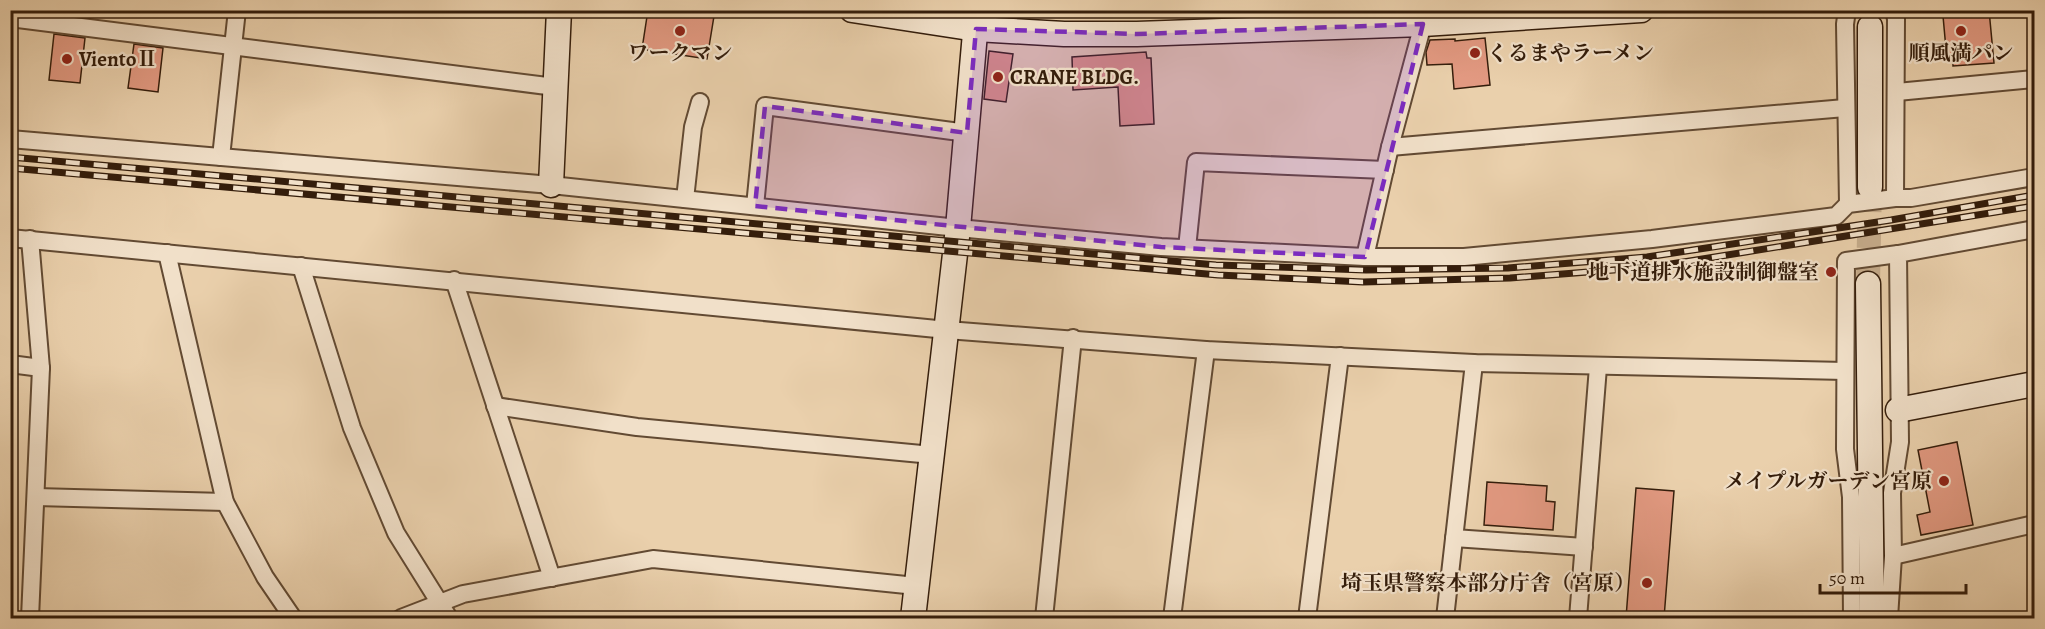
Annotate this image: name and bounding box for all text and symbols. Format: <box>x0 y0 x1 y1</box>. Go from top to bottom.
marker: ワークマン <box>673 24 687 38</box>
marker: 順風満パン <box>1954 24 1968 38</box>
place label: ワークマン <box>628 39 733 67</box>
place label: くるまやラーメン <box>1487 39 1654 67</box>
place label: 順風満パン <box>1909 39 2014 67</box>
place label: VientoⅡ <box>78 45 158 73</box>
marker: くるまやラーメン <box>1468 46 1482 60</box>
marker: VientoⅡ <box>60 52 74 66</box>
place label: CRANE BLDG. <box>1010 63 1139 91</box>
marker: CRANE BLDG. <box>991 70 1005 84</box>
place label: 地下道排水施設制御盤室 <box>1588 258 1819 286</box>
marker: 地下道排水施設制御盤室 <box>1824 265 1838 279</box>
place label: メイプルガーデン宮原 <box>1724 467 1932 495</box>
marker: メイプルガーデン宮原 <box>1937 474 1951 488</box>
scale bar <box>1820 557 1966 595</box>
text: 50 m <box>1829 566 1865 590</box>
place label: 埼玉県警察本部分庁舎（宮原） <box>1341 569 1635 597</box>
marker: 埼玉県警察本部分庁舎（宮原） <box>1640 576 1654 590</box>

